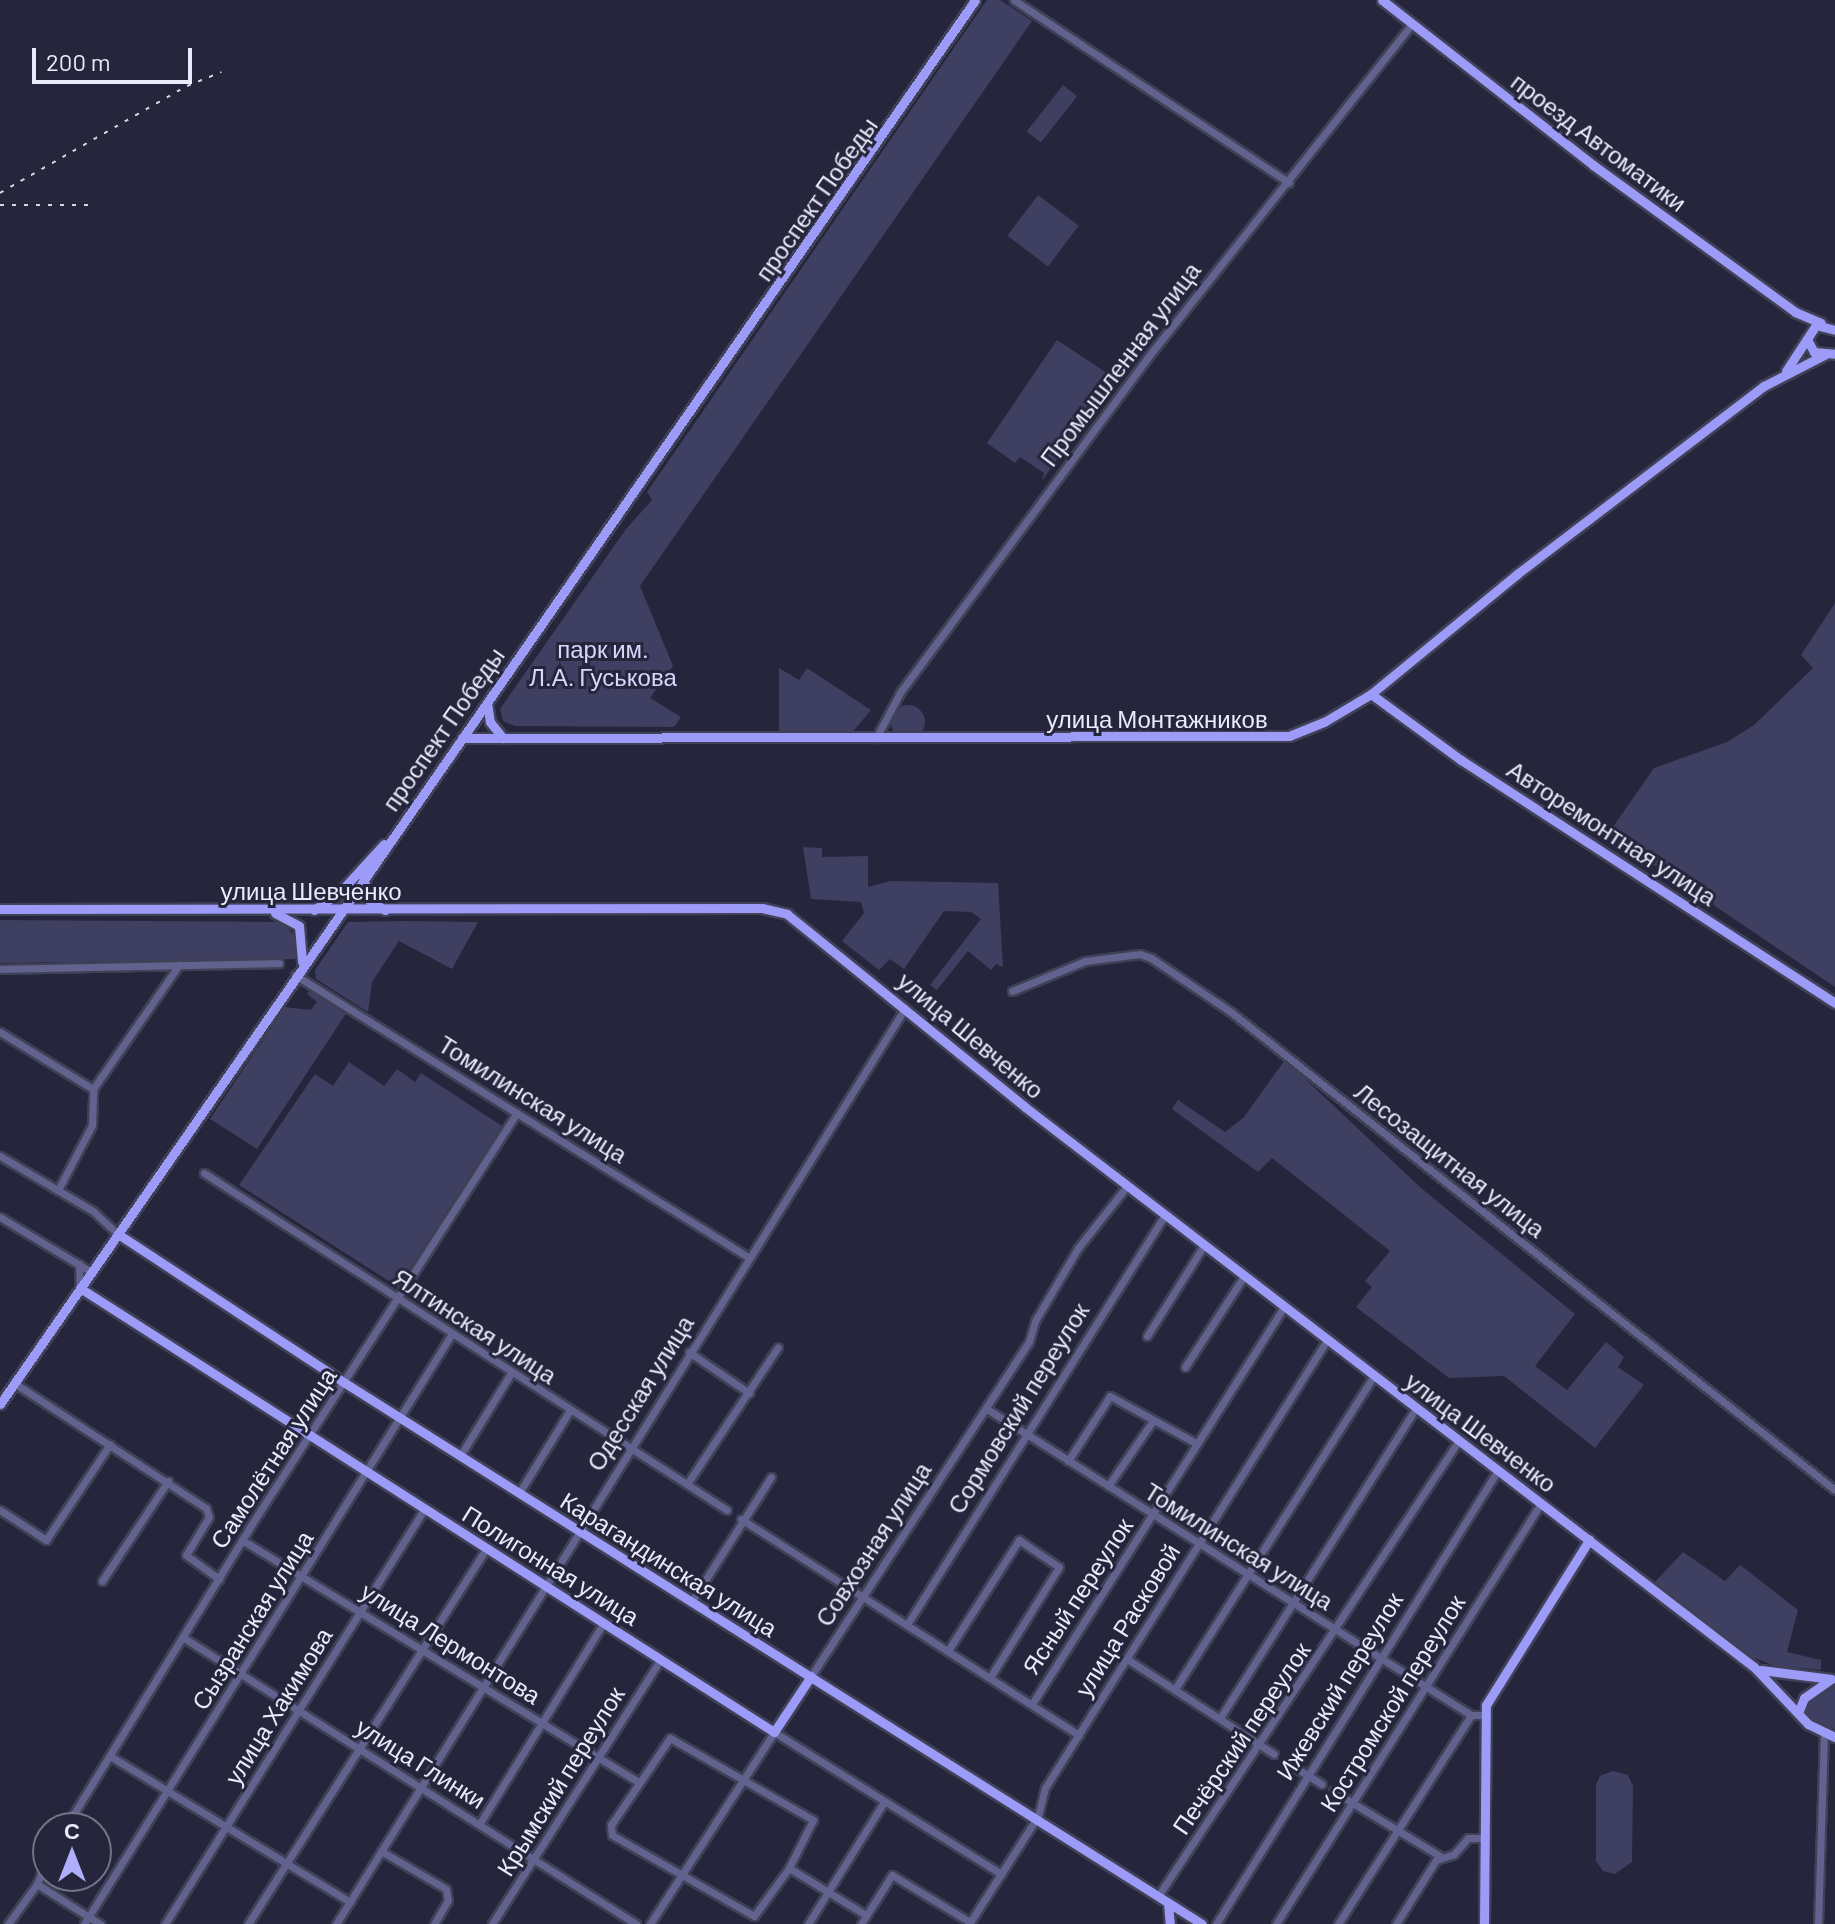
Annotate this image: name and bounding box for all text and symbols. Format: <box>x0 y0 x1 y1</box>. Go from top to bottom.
scale bar <box>36 32 196 82</box>
text: 200 m <box>46 47 111 76</box>
street label: проезд Автоматики <box>1506 67 1692 217</box>
street label: проспект Победы <box>749 112 883 286</box>
street label: Промышленная улица <box>1034 256 1206 472</box>
park label: парк им. Л.А. Гуськова <box>529 635 677 691</box>
street label: проспект Победы <box>376 642 510 816</box>
street label: улица Монтажников <box>1046 705 1268 733</box>
street label: Авторемонтная улица <box>1502 755 1722 911</box>
street label: улица Шевченко <box>220 877 402 905</box>
street label: улица Шевченко <box>892 966 1050 1104</box>
street label: Томилинская улица <box>433 1029 633 1169</box>
street label: Лесозащитная улица <box>1349 1077 1551 1243</box>
street label: Ялтинская улица <box>388 1262 562 1390</box>
street label: Сормовский переулок <box>941 1297 1095 1519</box>
street label: Одесская улица <box>581 1310 699 1476</box>
street label: Самолётная улица <box>204 1363 342 1553</box>
street label: улица Шевченко <box>1400 1366 1562 1498</box>
street label: Совхозная улица <box>809 1457 937 1631</box>
street label: Томилинская улица <box>1139 1476 1339 1616</box>
street label: Карагандинская улица <box>556 1486 782 1642</box>
street label: Полигонная улица <box>457 1499 645 1631</box>
street label: Ясный переулок <box>1016 1513 1138 1679</box>
street label: Сызранская улица <box>185 1525 319 1715</box>
street label: улица Расковой <box>1069 1538 1185 1702</box>
street label: улица Лермонтова <box>356 1576 546 1710</box>
street label: Ижевский переулок <box>1270 1587 1408 1785</box>
street label: Костромской переулок <box>1313 1589 1471 1817</box>
street label: улица Хакимова <box>218 1622 338 1790</box>
street label: Печёрский переулок <box>1166 1636 1316 1840</box>
street label: Крымский переулок <box>490 1681 630 1881</box>
street label: улица Глинки <box>351 1712 491 1814</box>
north arrow <box>32 1812 112 1892</box>
text: С <box>64 1817 80 1843</box>

